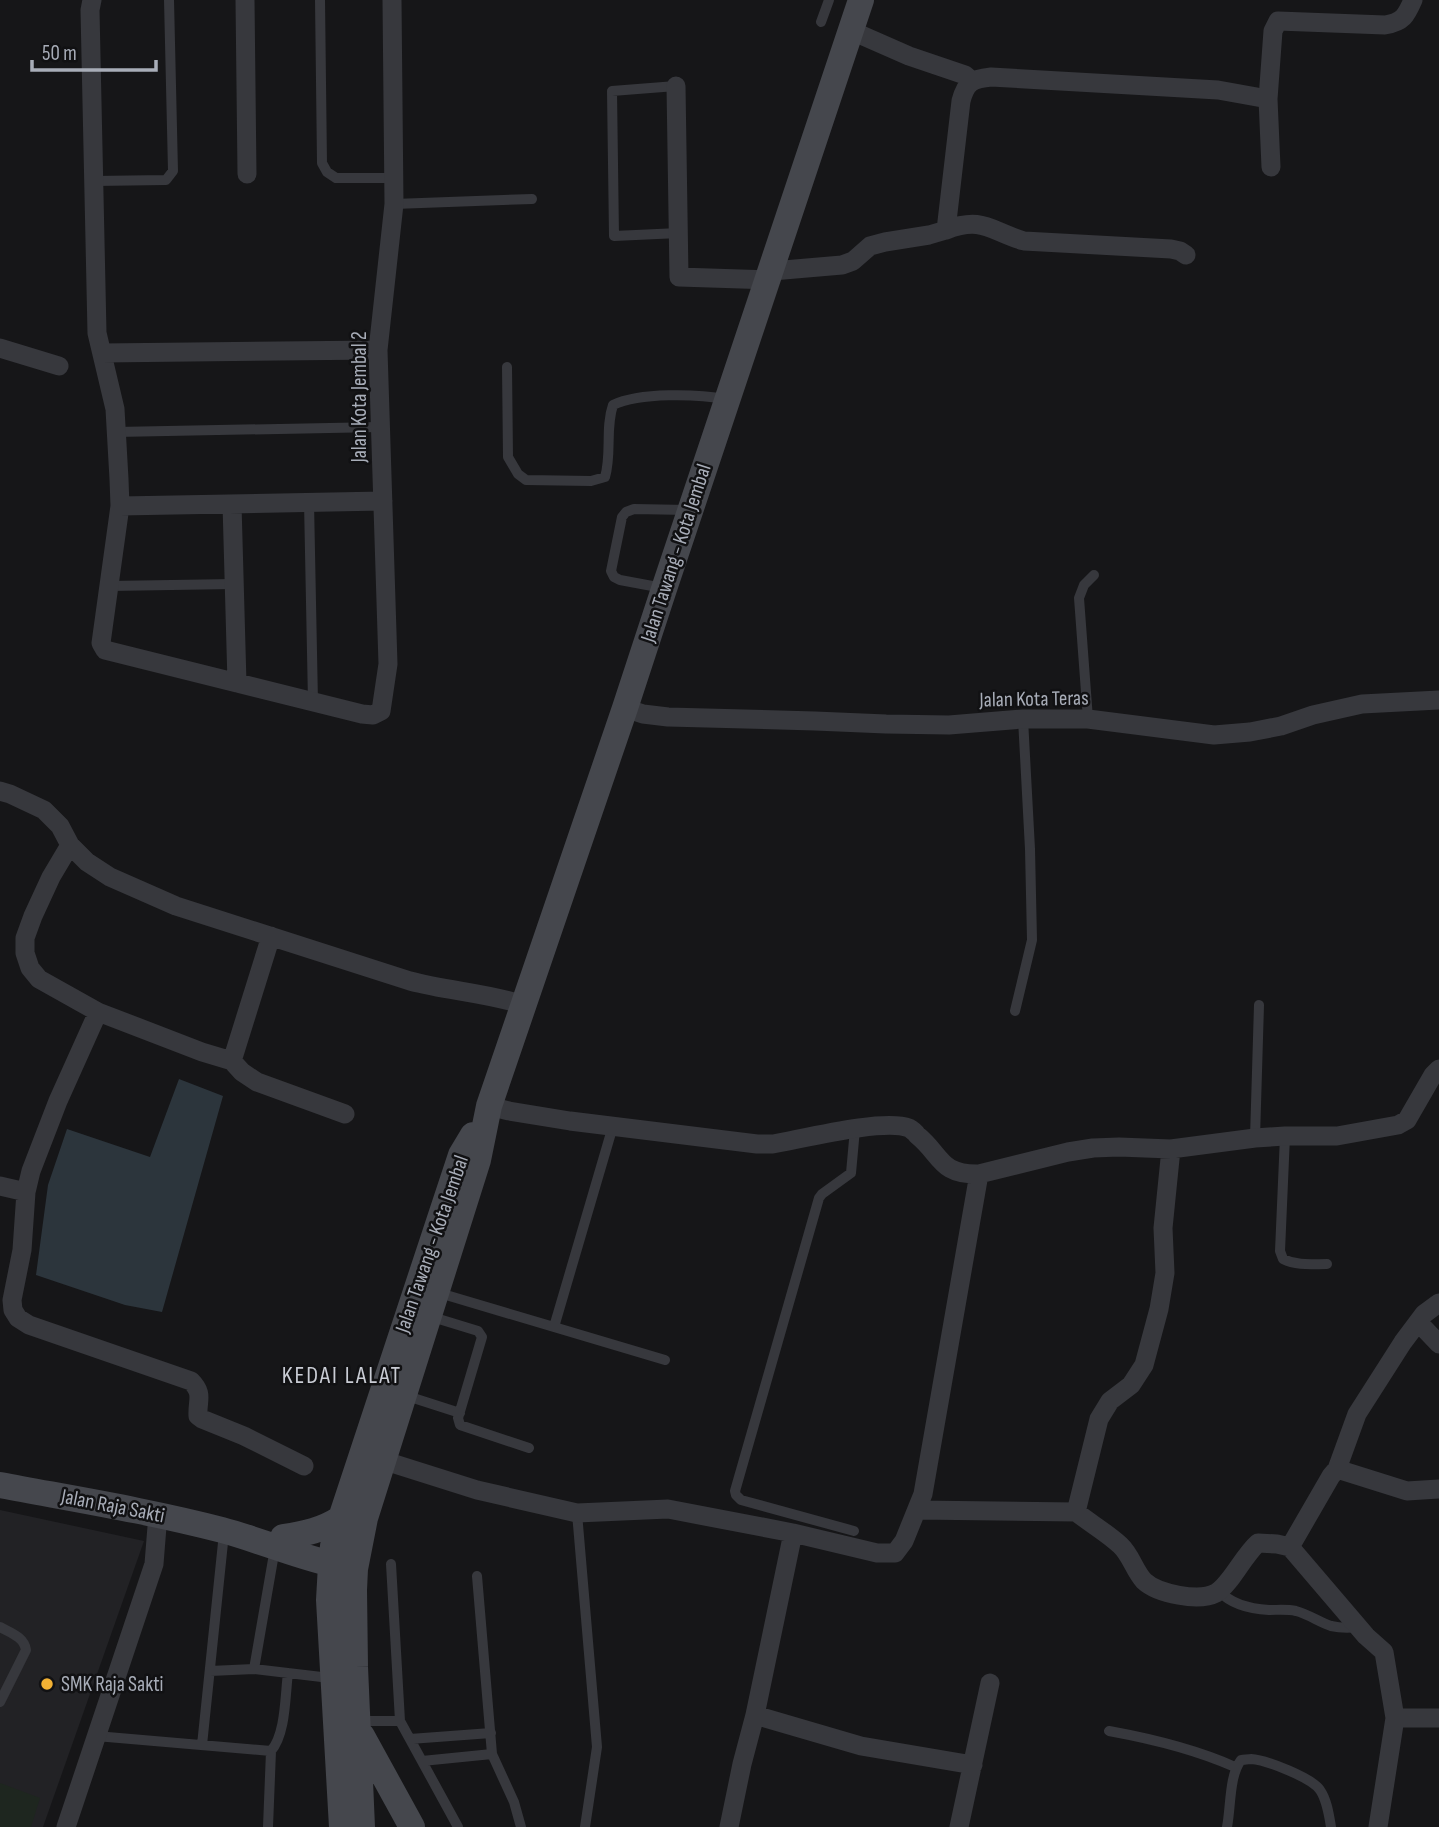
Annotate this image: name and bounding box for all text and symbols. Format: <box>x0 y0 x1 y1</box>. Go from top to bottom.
scale bar <box>32 28 156 72</box>
text: 50 m <box>42 41 77 66</box>
street label: Jalan Kota Jembal 2 <box>347 331 372 464</box>
street label: Jalan Tawang - Kota Jembal <box>635 461 717 646</box>
street label: Jalan Kota Teras <box>978 686 1089 712</box>
street label: Jalan Tawang - Kota Jembal <box>390 1152 474 1337</box>
district label: KEDAI LALAT <box>282 1361 402 1390</box>
street label: Jalan Raja Sakti <box>58 1484 167 1528</box>
place label: SMK Raja Sakti <box>61 1672 163 1697</box>
marker: SMK Raja Sakti <box>39 1676 55 1692</box>

